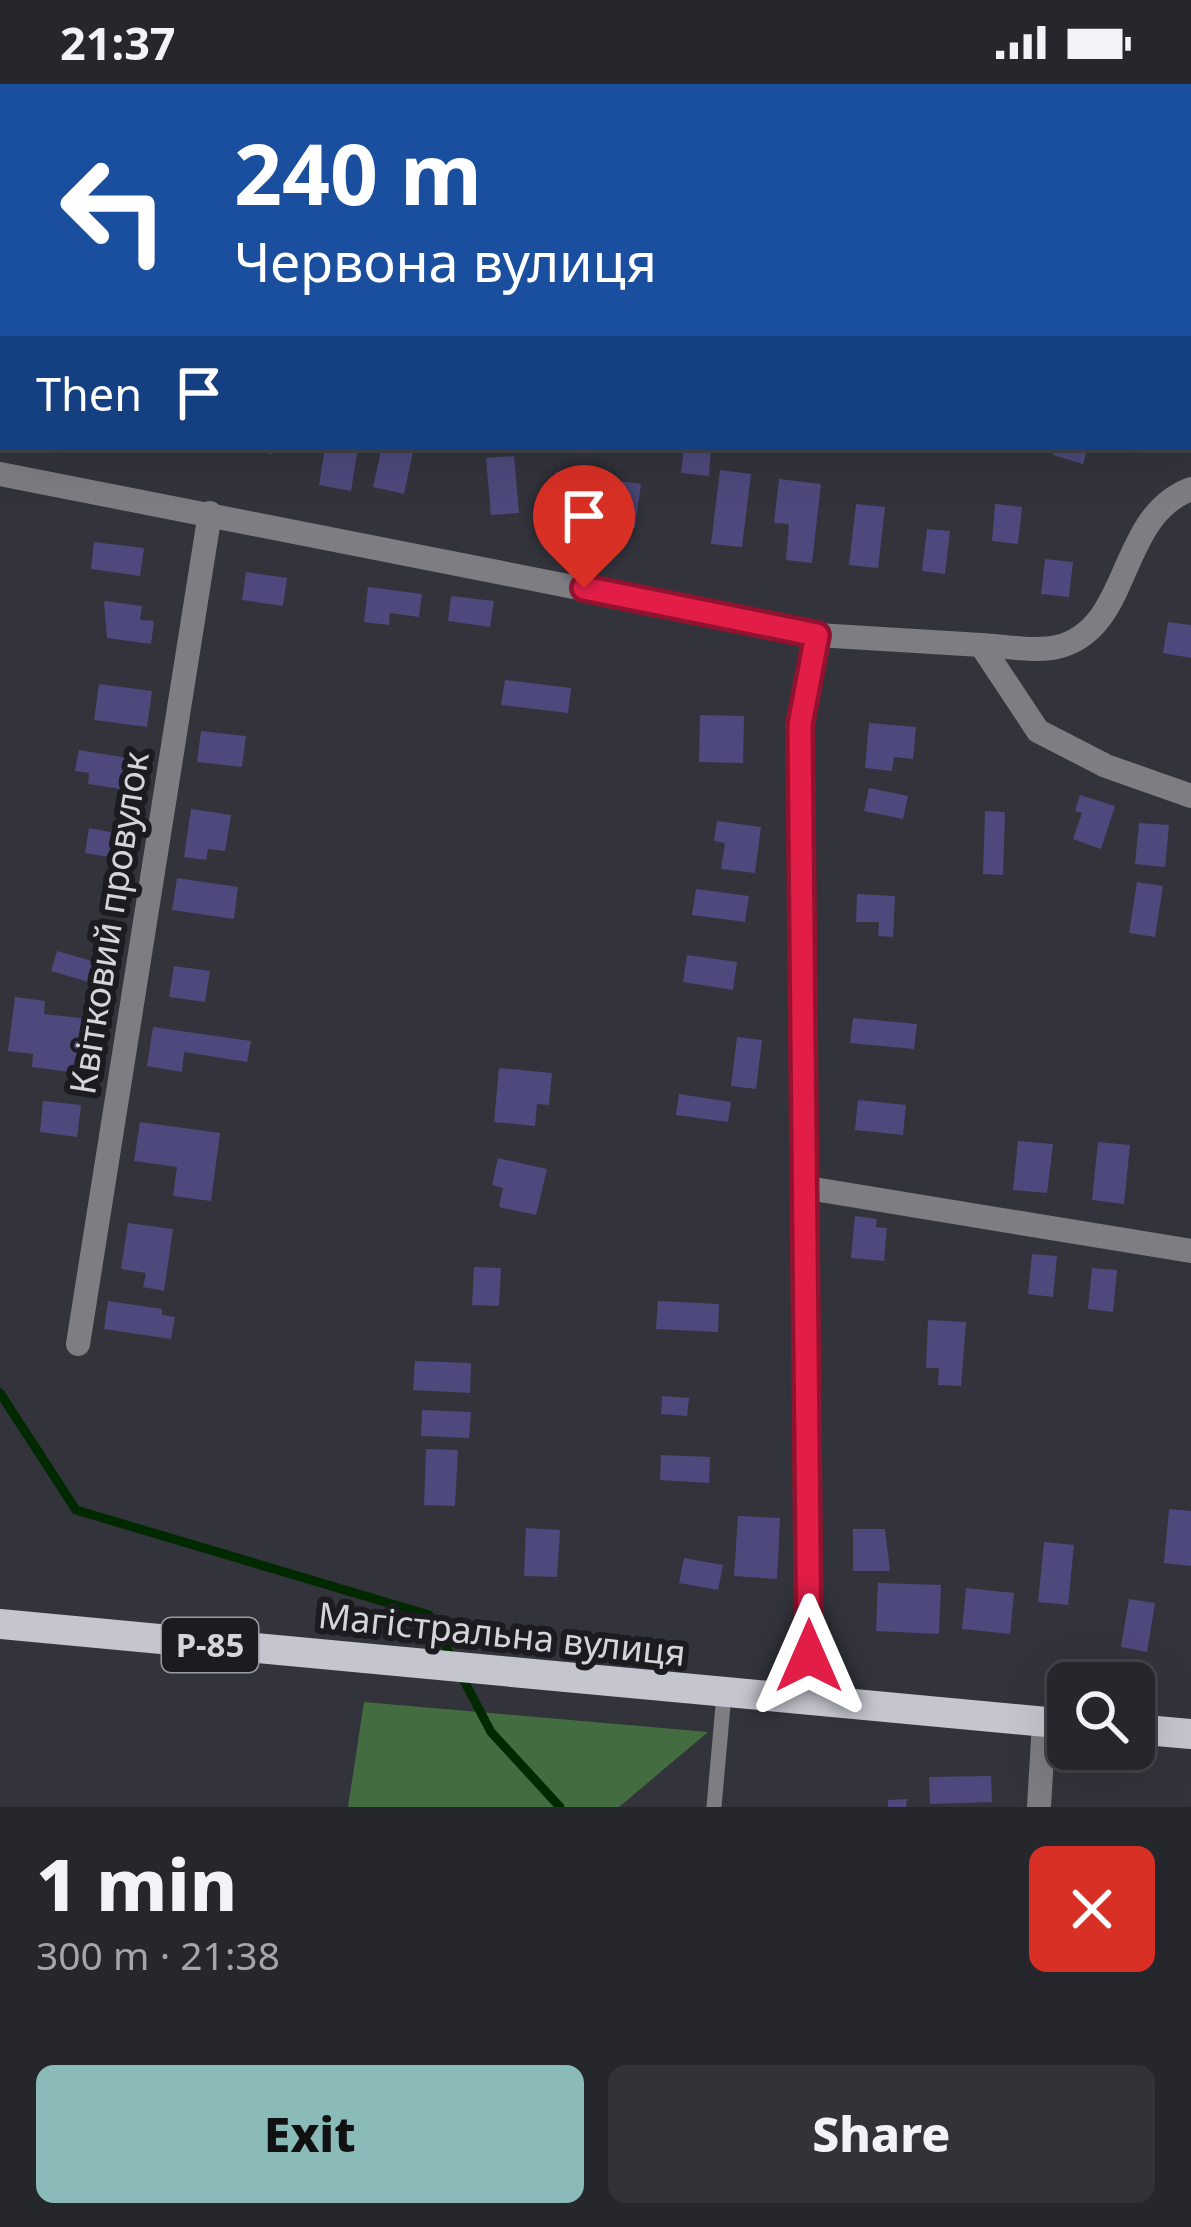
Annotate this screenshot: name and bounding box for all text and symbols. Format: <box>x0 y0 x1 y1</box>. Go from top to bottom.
text: 21:37 <box>60 12 176 73</box>
text: 240 m <box>234 115 482 230</box>
icon: left <box>36 132 192 288</box>
text: Червона вулиця <box>234 224 657 298</box>
icon: arrive <box>166 360 232 426</box>
text: Then <box>36 363 142 424</box>
pin <box>533 465 635 588</box>
icon: arrive <box>551 483 617 549</box>
street label: Квітковий провулок <box>57 748 160 1098</box>
street label: Магістральна вулиця <box>316 1590 688 1677</box>
position arrow <box>746 1593 872 1719</box>
road number: Р-85 <box>162 1618 258 1672</box>
map controls <box>1047 1662 1155 1770</box>
button: search <box>1047 1662 1155 1770</box>
text: 1 min <box>36 1834 237 1932</box>
button: close <box>1029 1846 1155 1972</box>
text: 300 m · 21:38 <box>36 1928 280 1981</box>
button: Exit <box>36 2065 584 2203</box>
button: Share <box>608 2065 1155 2203</box>

